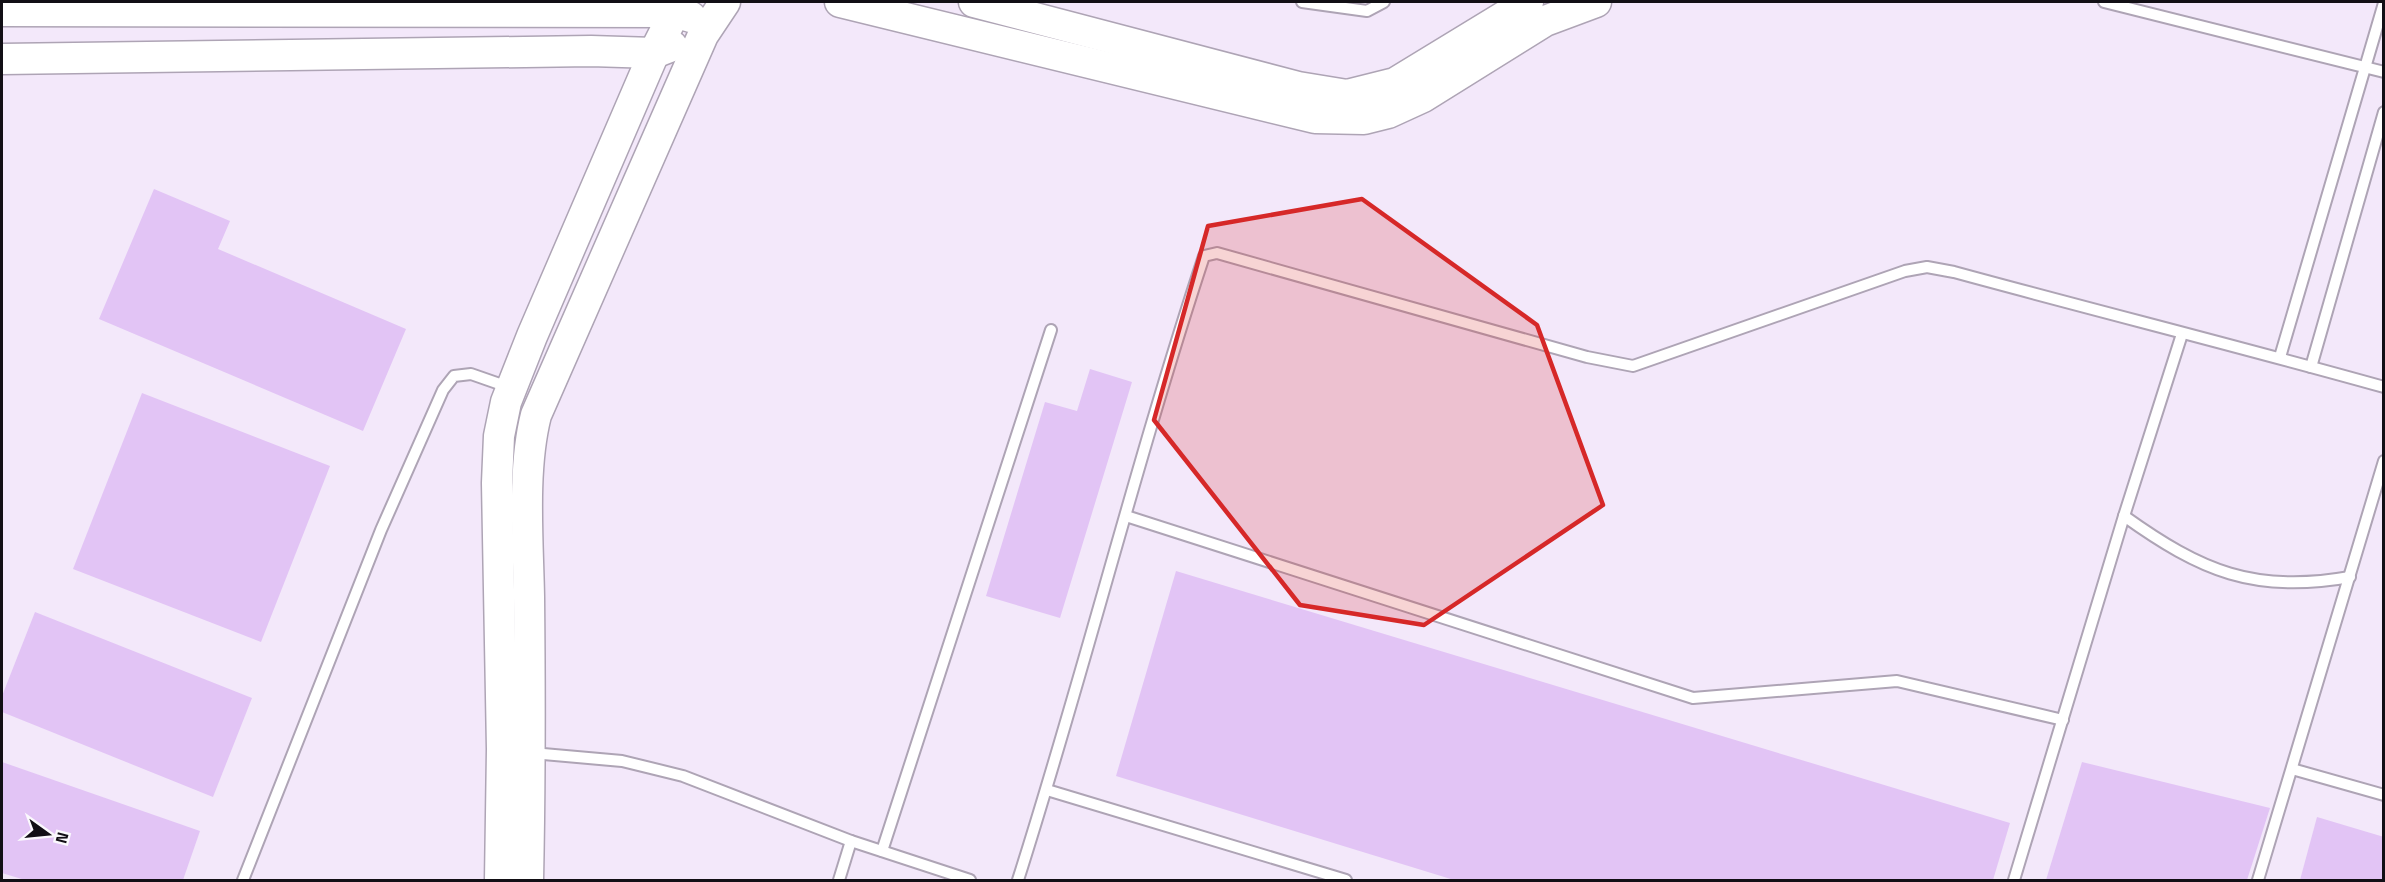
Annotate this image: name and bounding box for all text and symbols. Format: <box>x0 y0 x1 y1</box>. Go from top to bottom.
north arrow <box>18 804 78 864</box>
text: N <box>49 829 76 846</box>

